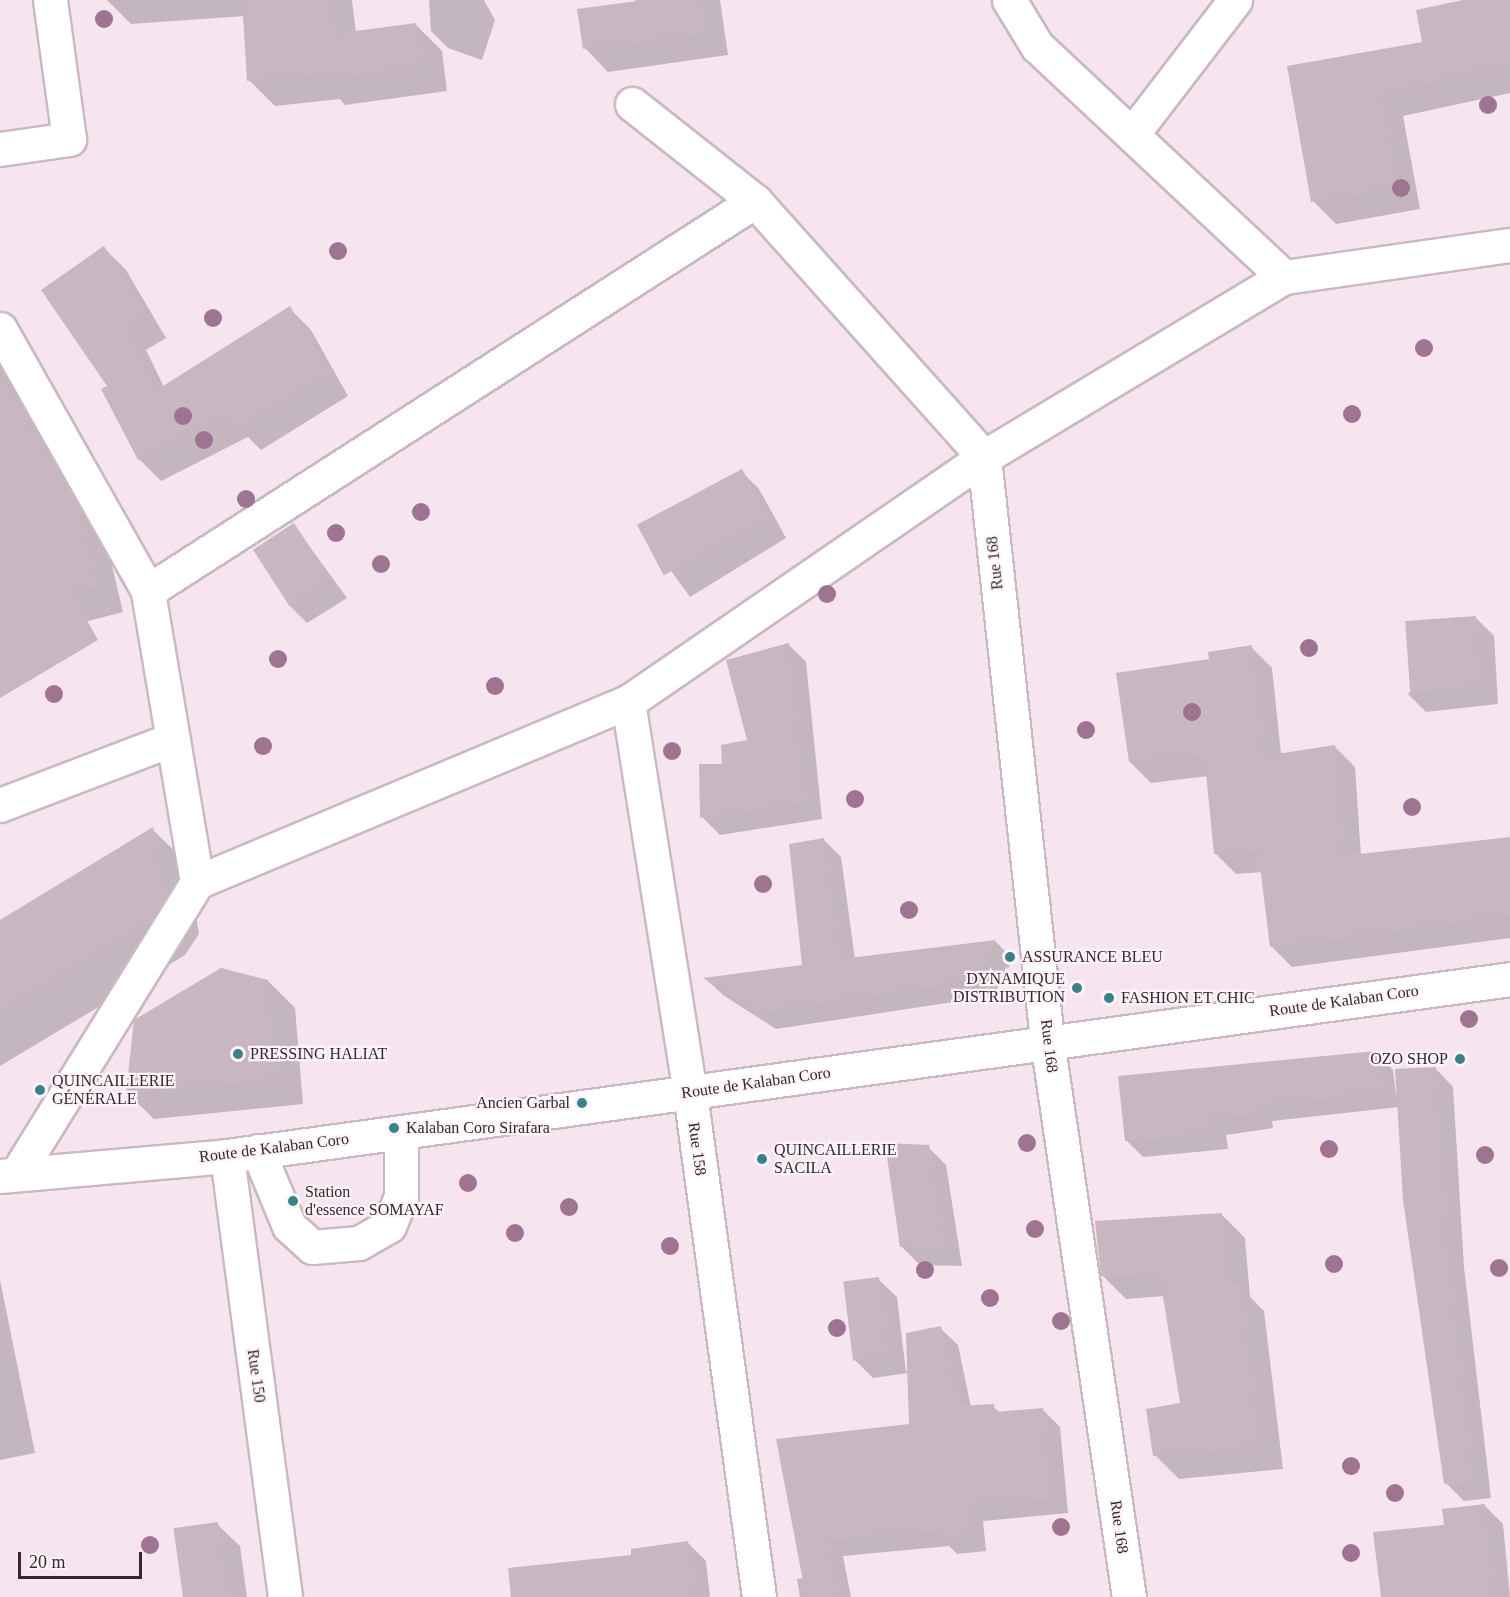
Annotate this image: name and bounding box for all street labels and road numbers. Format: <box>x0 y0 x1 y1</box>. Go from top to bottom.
street label: Rue 168 <box>983 535 1007 591</box>
street label: Route de Kalaban Coro <box>1268 981 1420 1021</box>
street label: Rue 168 <box>1036 1018 1062 1074</box>
street label: Route de Kalaban Coro <box>680 1063 832 1103</box>
street label: Rue 158 <box>684 1121 710 1177</box>
street label: Route de Kalaban Coro <box>198 1129 350 1167</box>
street label: Rue 150 <box>243 1348 269 1404</box>
street label: Rue 168 <box>1106 1499 1132 1555</box>

